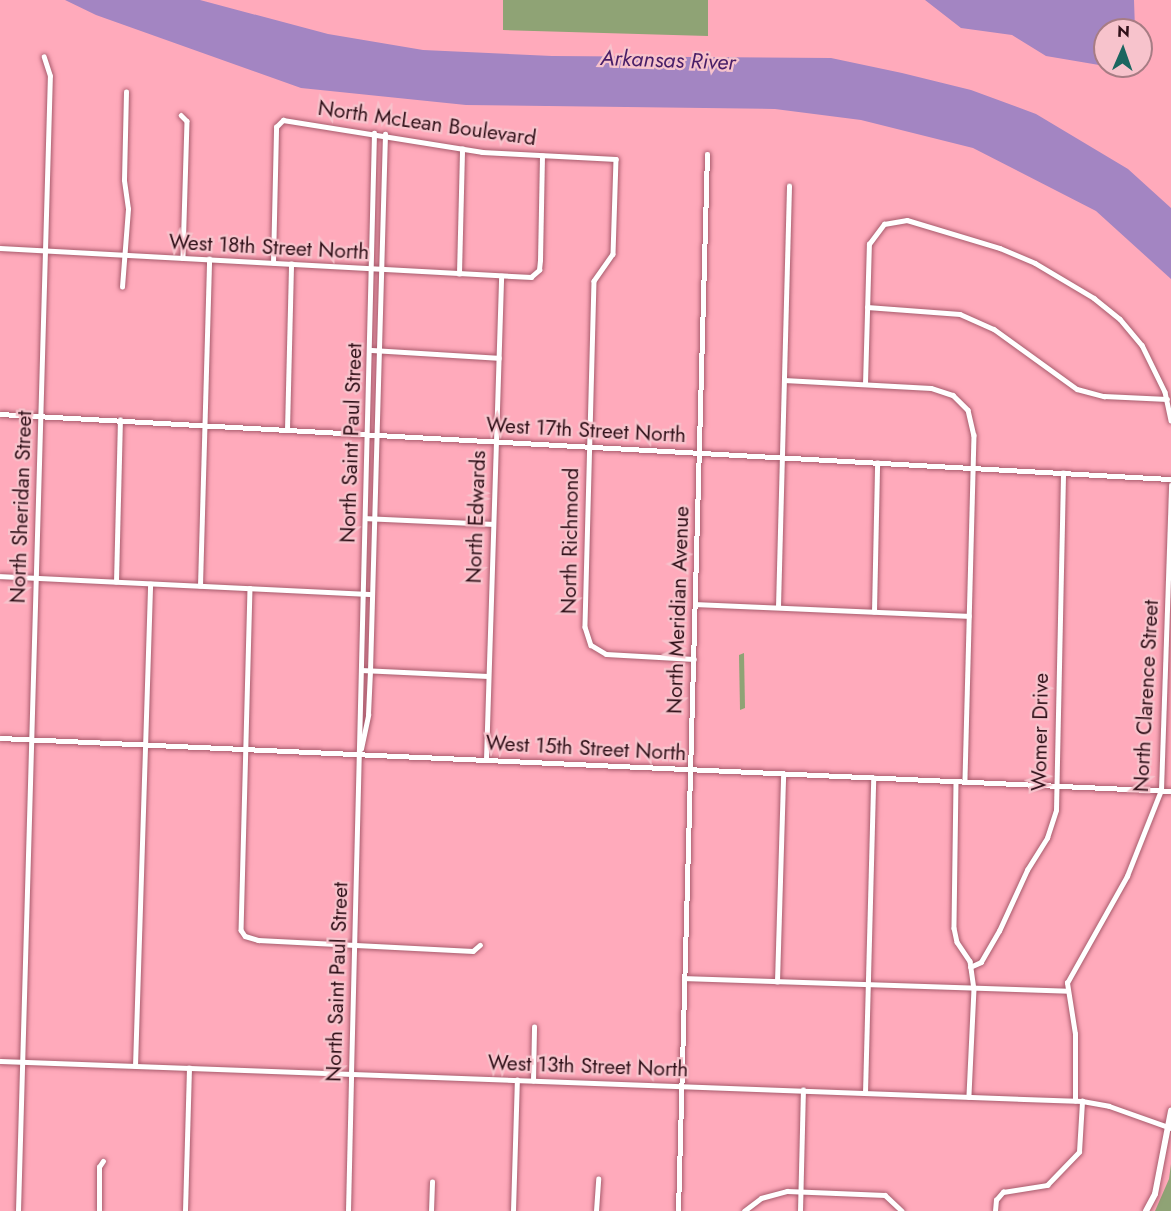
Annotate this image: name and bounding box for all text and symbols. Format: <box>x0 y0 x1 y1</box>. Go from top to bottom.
north arrow <box>1093 18 1153 78</box>
text: N <box>1117 20 1130 43</box>
water label: Arkansas River <box>600 44 736 76</box>
street label: North McLean Boulevard <box>316 95 538 151</box>
street label: West 18th Street North <box>168 229 370 265</box>
street label: North Saint Paul Street <box>335 343 367 543</box>
street label: North Sheridan Street <box>5 410 37 604</box>
street label: West 17th Street North <box>485 412 687 448</box>
street label: North Edwards <box>461 450 491 584</box>
street label: North Richmond <box>556 468 584 614</box>
street label: North Meridian Avenue <box>662 506 694 714</box>
street label: North Clarence Street <box>1128 599 1164 793</box>
street label: Womer Drive <box>1026 673 1054 791</box>
street label: West 15th Street North <box>485 730 687 766</box>
street label: North Saint Paul Street <box>321 882 353 1082</box>
street label: West 13th Street North <box>487 1050 689 1082</box>

